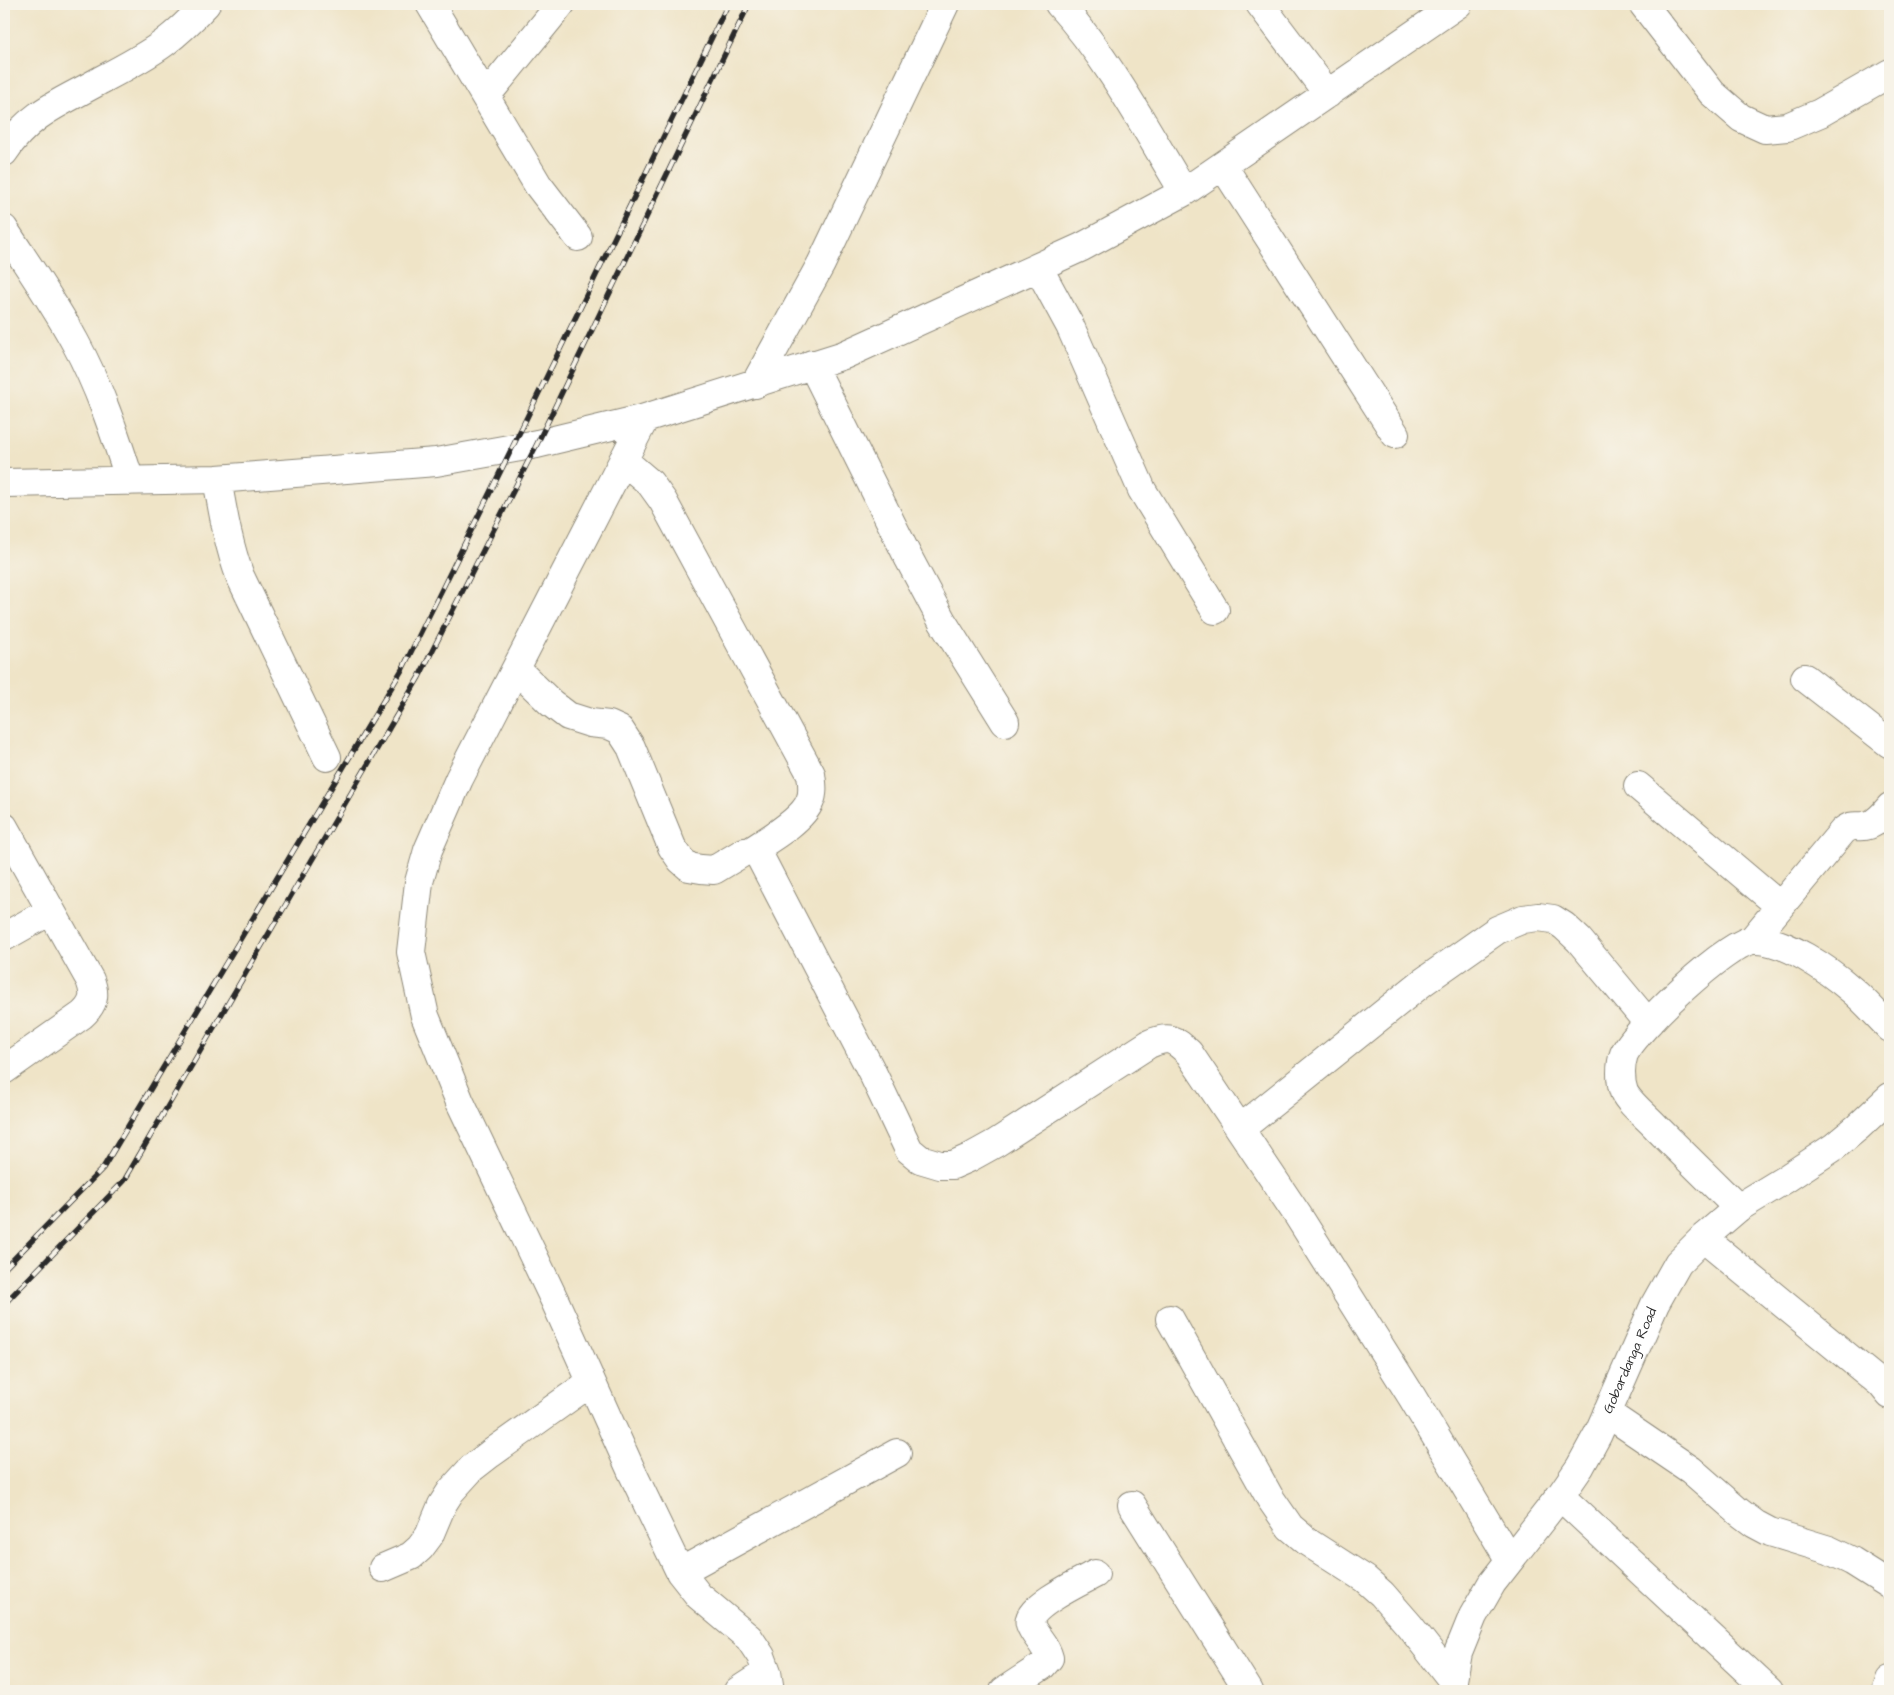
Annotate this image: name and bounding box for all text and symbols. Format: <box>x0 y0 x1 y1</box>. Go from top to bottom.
street label: Gobardanga Road <box>1598 1305 1662 1417</box>

